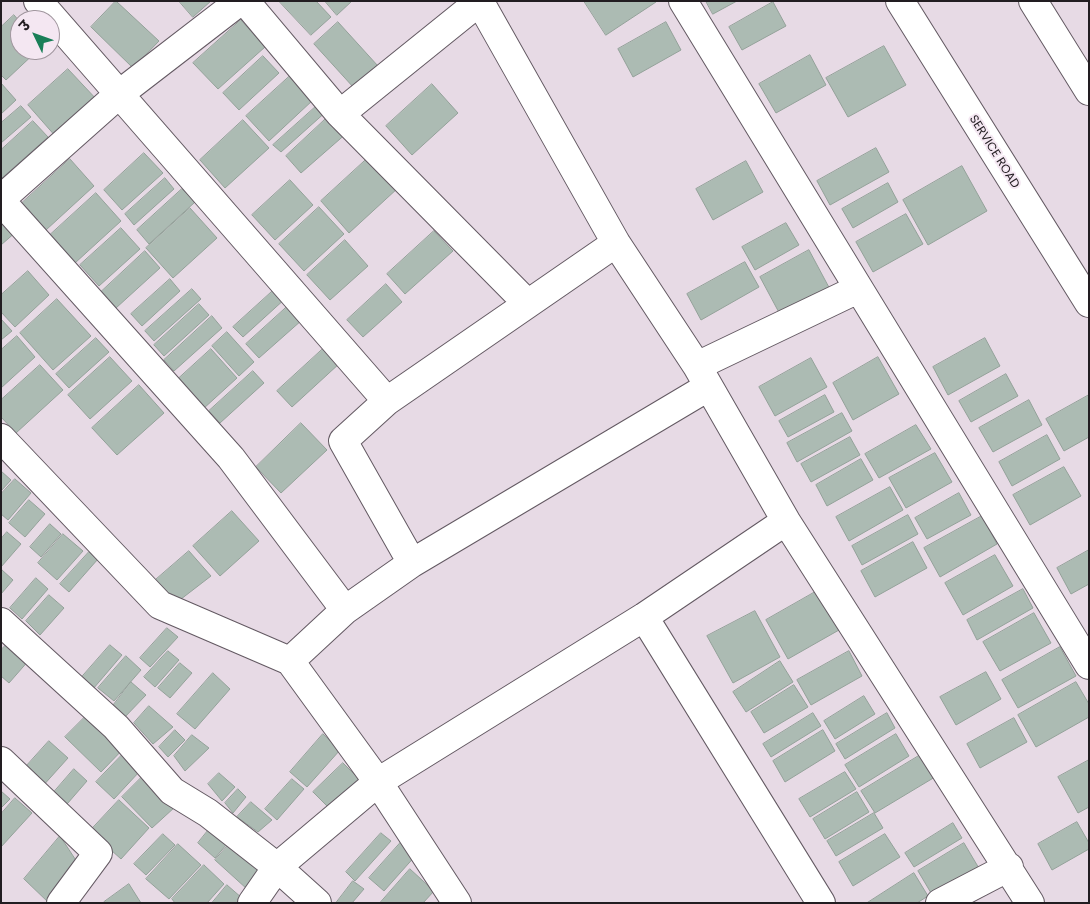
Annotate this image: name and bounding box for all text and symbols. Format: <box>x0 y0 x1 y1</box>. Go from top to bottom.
north arrow <box>10 10 60 60</box>
text: उ <box>15 16 35 35</box>
street label: SERVICE ROAD <box>966 113 1022 191</box>

